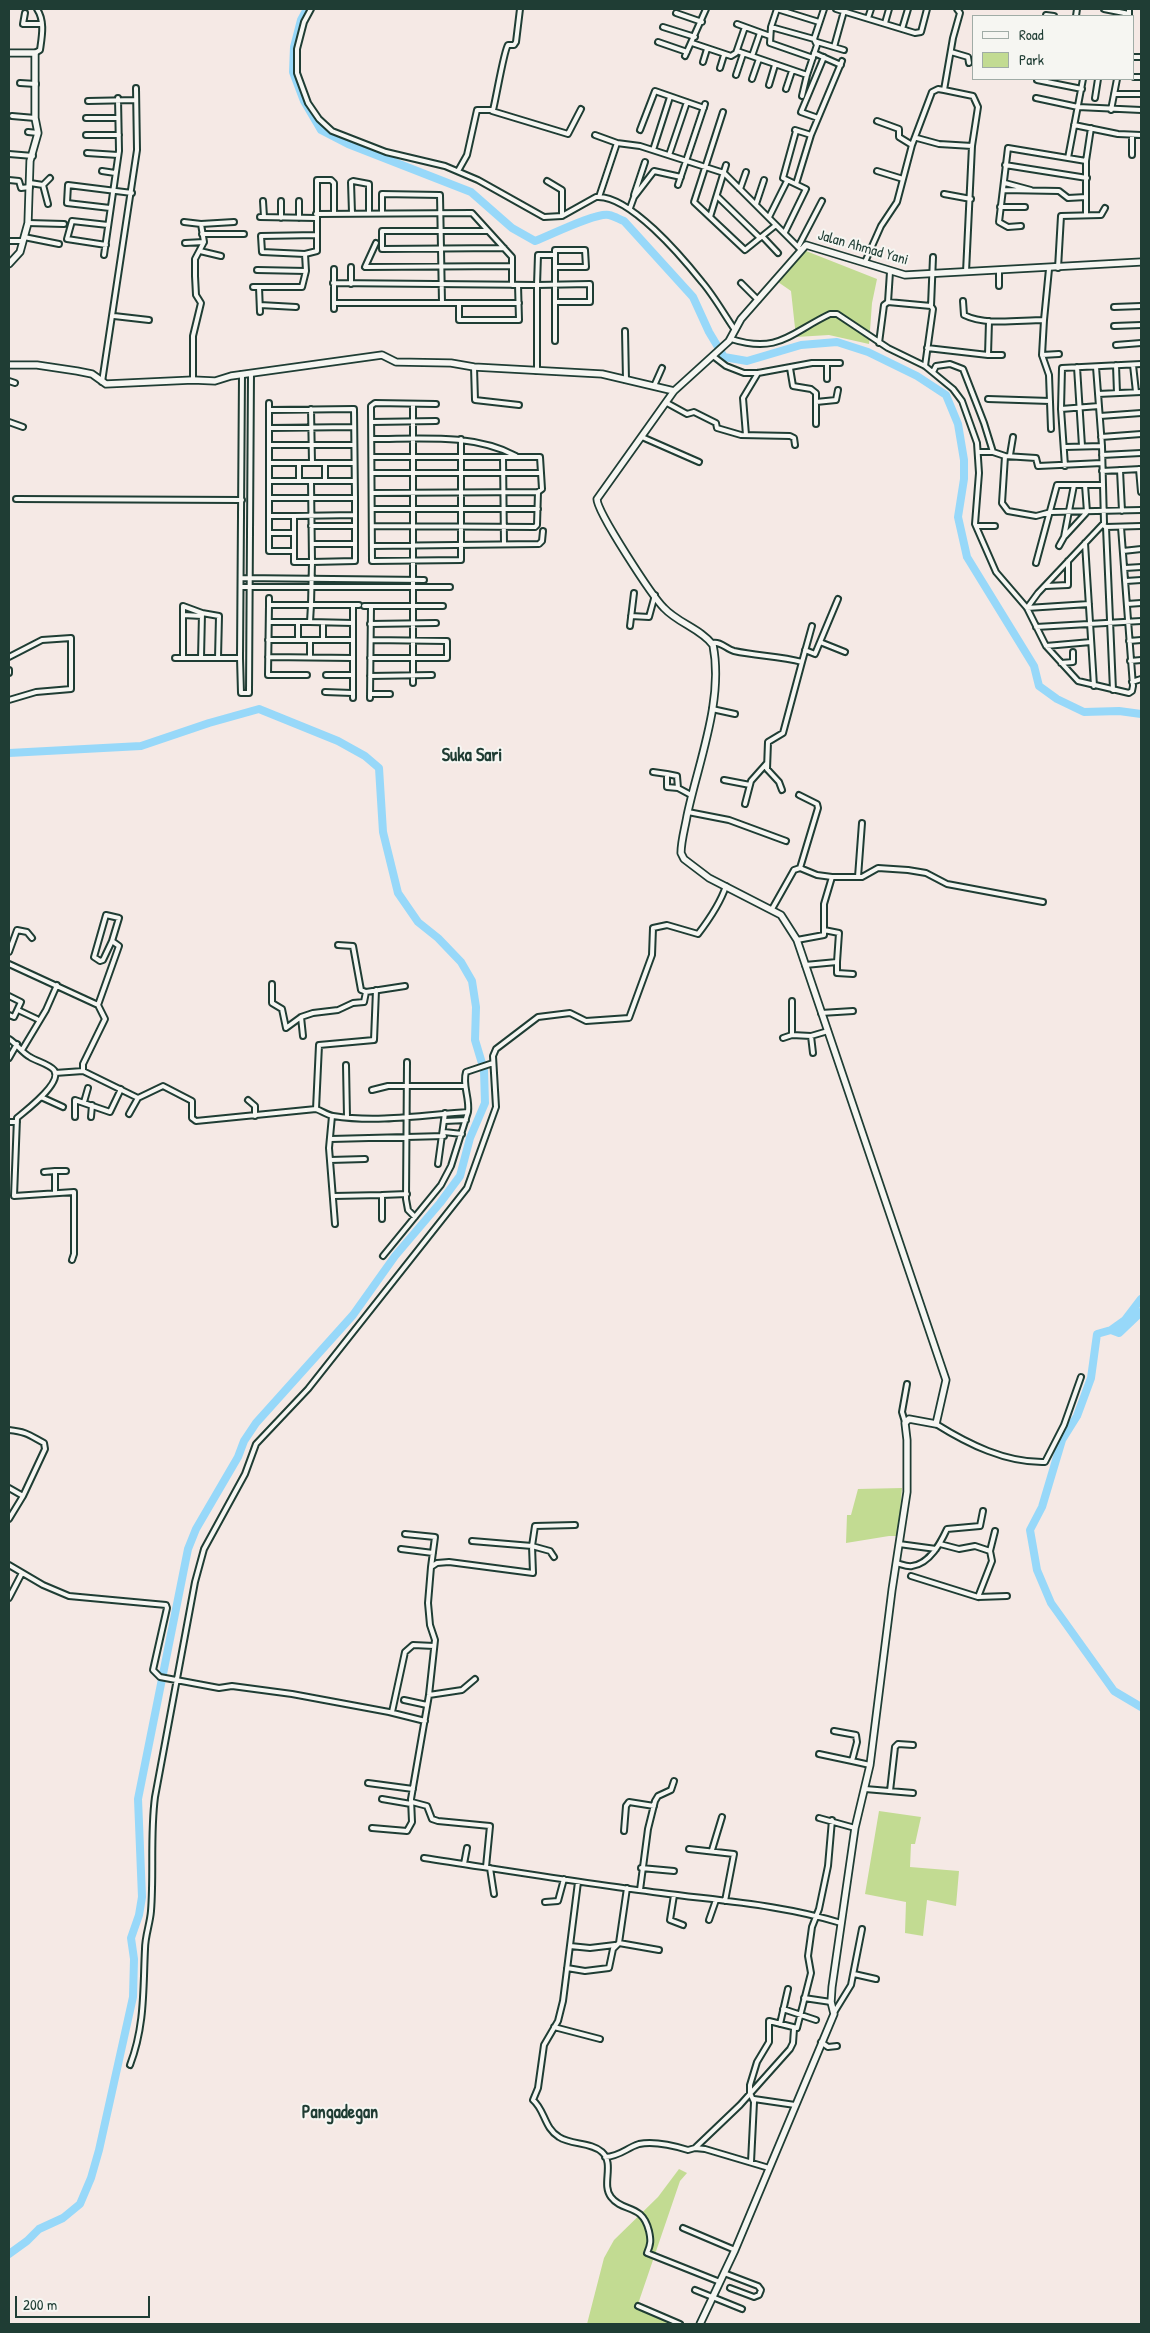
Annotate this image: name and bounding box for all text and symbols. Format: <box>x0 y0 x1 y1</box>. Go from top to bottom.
legend <box>972 15 1135 80</box>
text: Road <box>1019 24 1044 45</box>
text: Park <box>1019 49 1044 70</box>
street label: Jalan Ahmad Yani <box>816 227 910 269</box>
district label: Suka Sari <box>442 745 502 767</box>
district label: Pangadegan <box>302 2102 378 2124</box>
scale bar <box>18 2286 152 2318</box>
text: 200 m <box>23 2294 57 2315</box>

